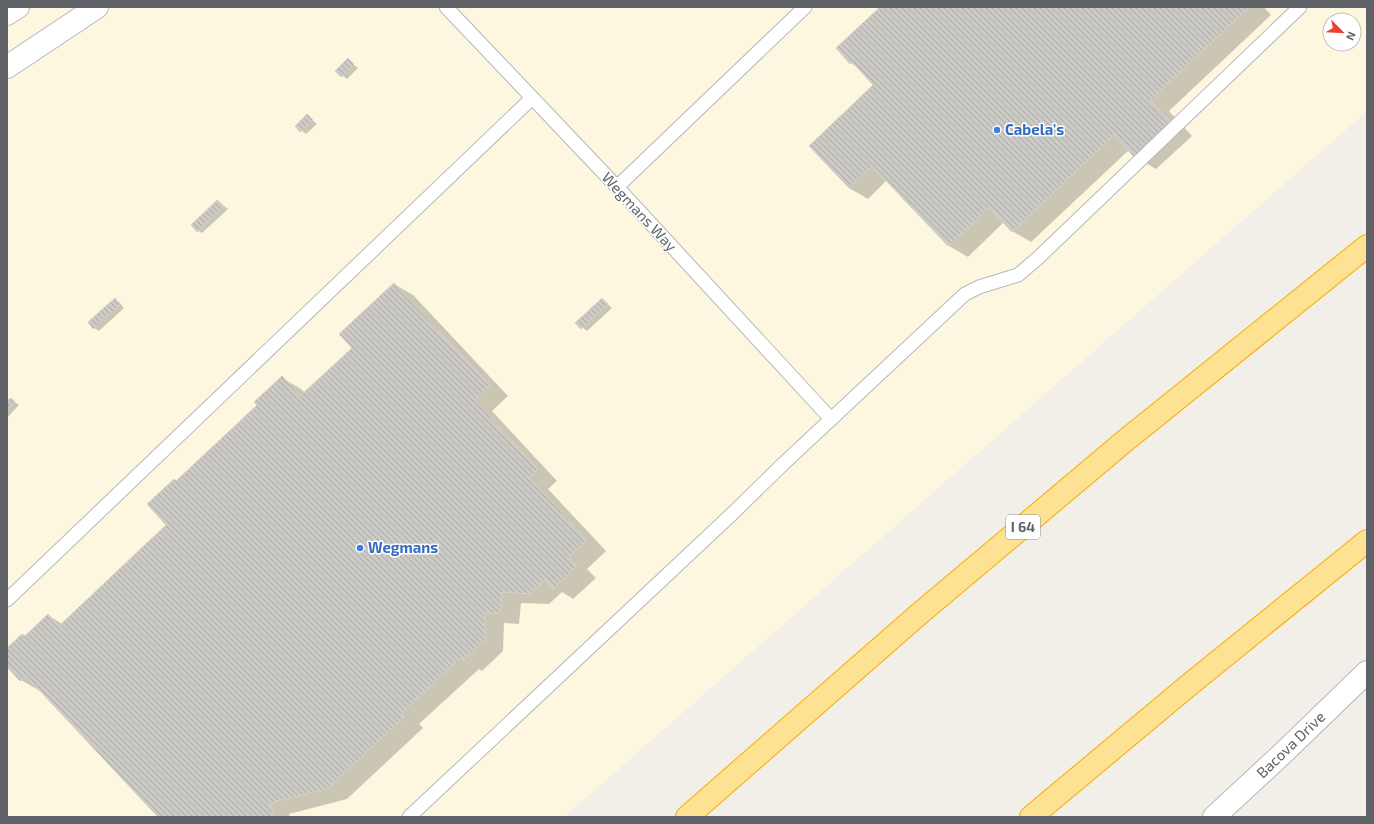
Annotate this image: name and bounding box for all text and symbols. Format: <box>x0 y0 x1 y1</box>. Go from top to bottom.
north arrow <box>1322 12 1362 52</box>
text: N <box>1344 30 1359 43</box>
place label: Cabela's <box>1005 120 1064 138</box>
marker: Cabela's <box>992 125 1002 135</box>
street label: Wegmans Way <box>599 168 681 255</box>
road number: I 64 <box>1006 515 1040 539</box>
place label: Wegmans <box>368 538 438 556</box>
marker: Wegmans <box>355 543 365 553</box>
street label: Bacova Drive <box>1252 707 1328 781</box>

